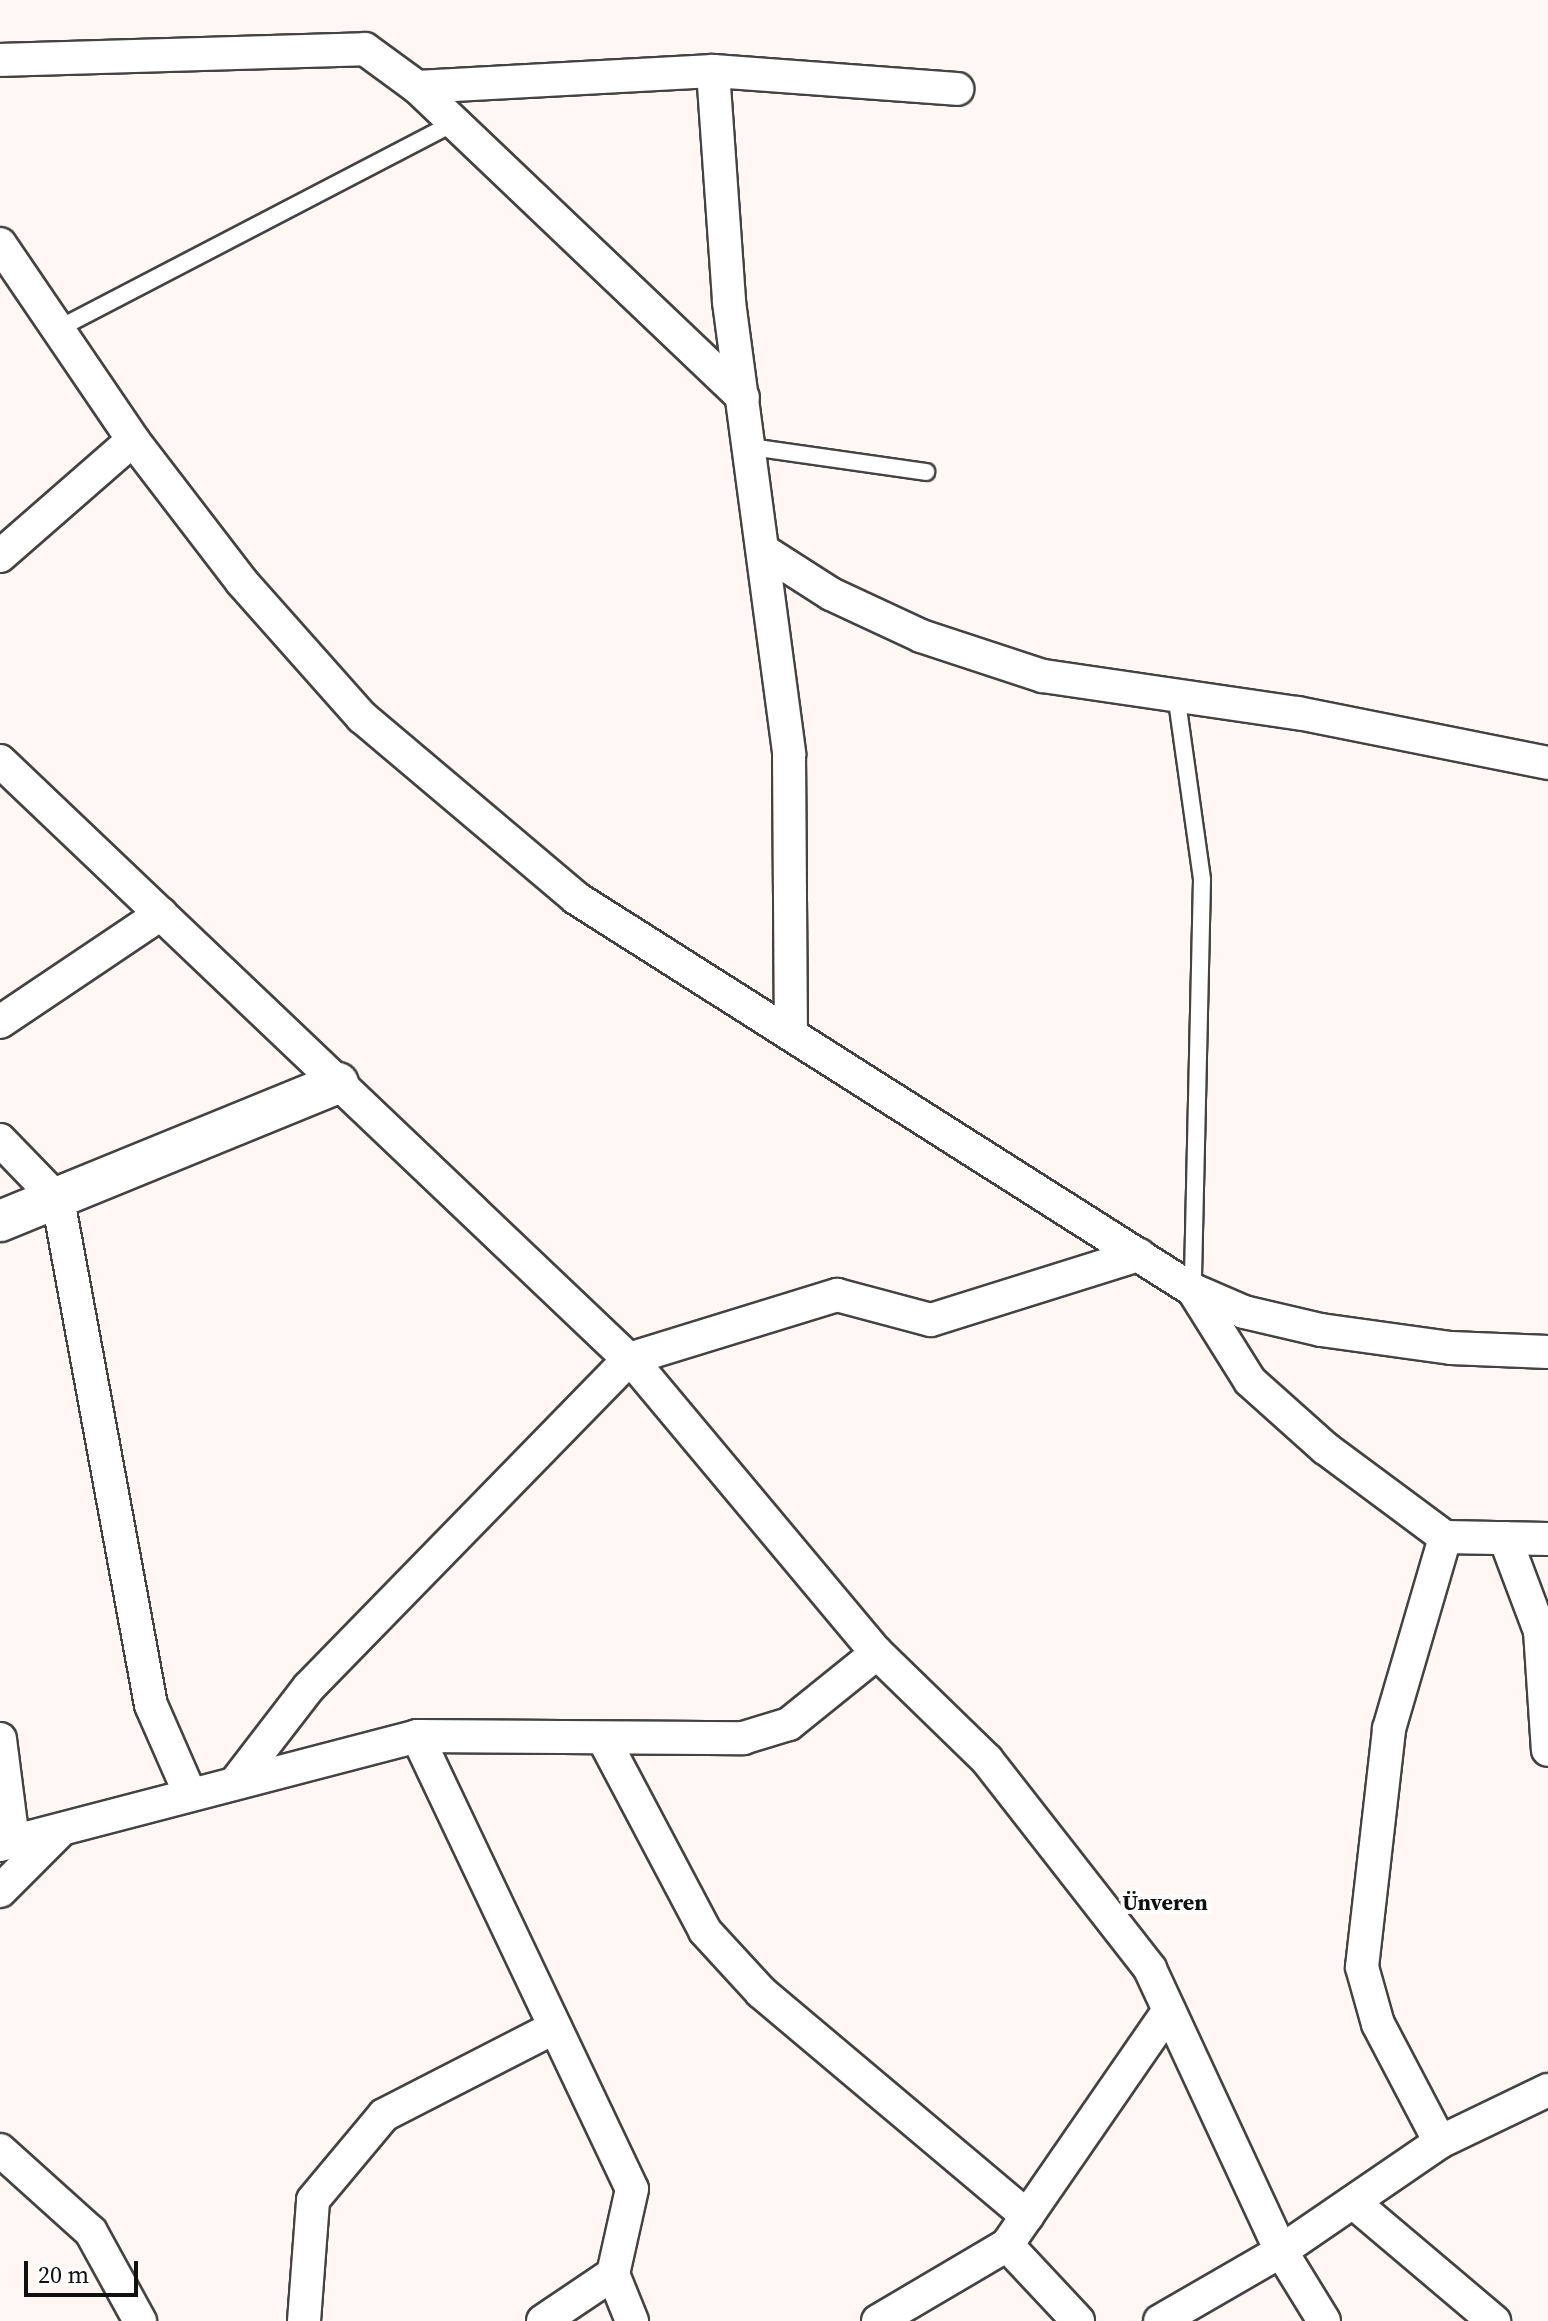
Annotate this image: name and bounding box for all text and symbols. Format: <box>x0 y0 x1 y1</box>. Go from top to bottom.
district label: Ünveren <box>1122 1890 1208 1916</box>
scale bar <box>28 2245 142 2295</box>
text: 20 m <box>38 2258 89 2291</box>

